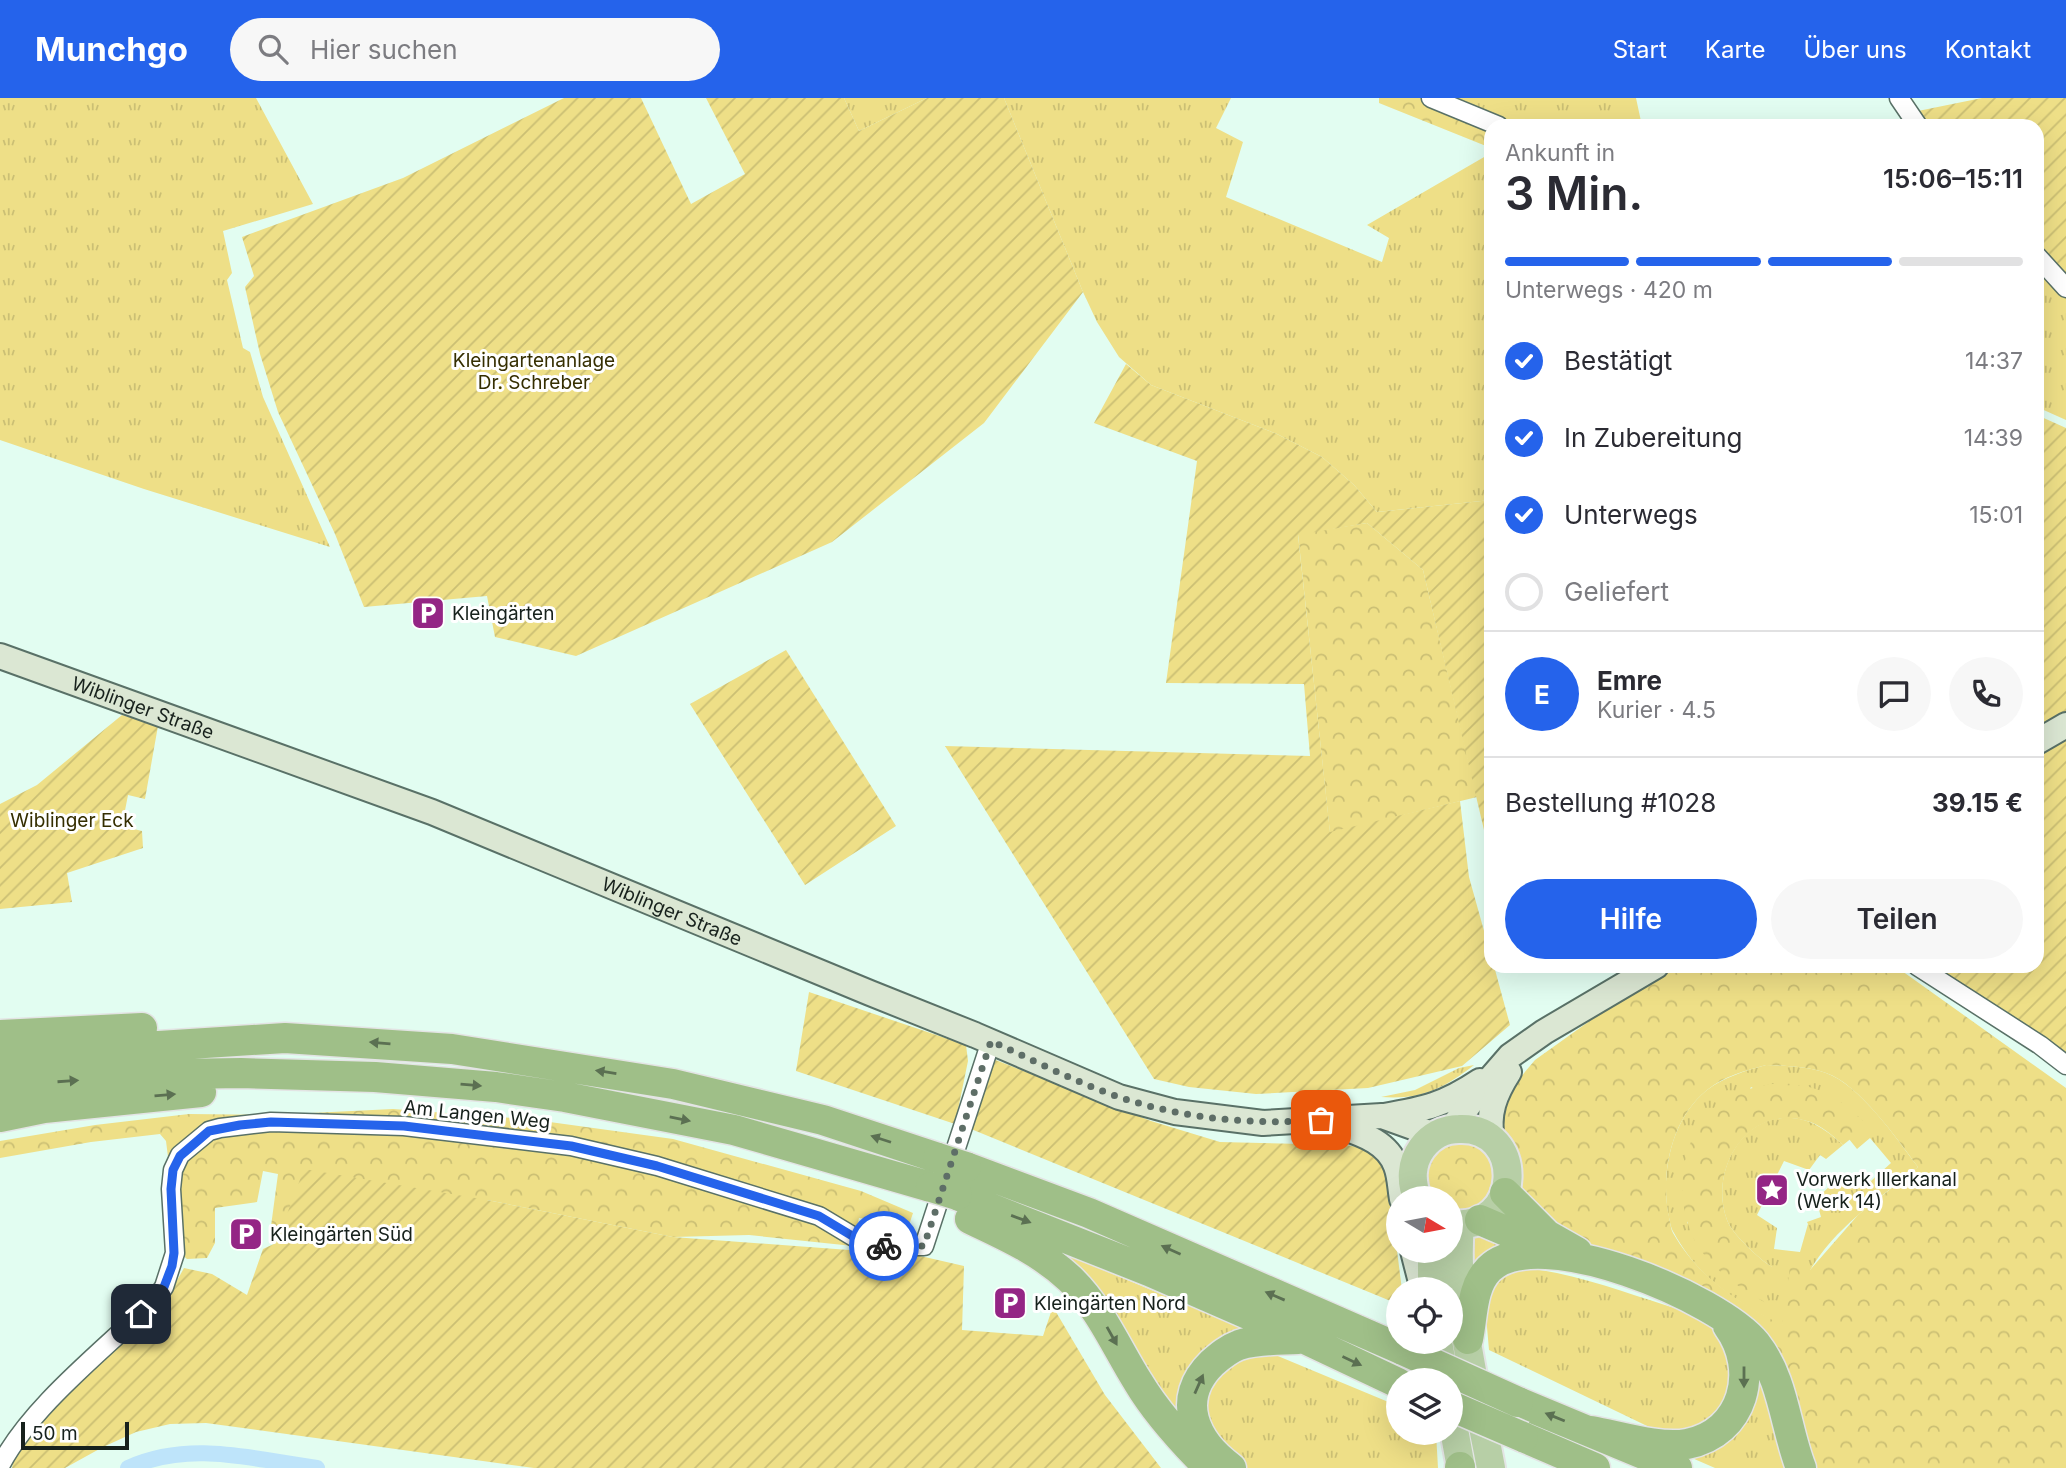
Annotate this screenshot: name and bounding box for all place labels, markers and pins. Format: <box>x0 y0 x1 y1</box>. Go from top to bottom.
parking icon: Kleingärten <box>409 594 447 632</box>
place label: Kleingärten <box>452 602 554 625</box>
pin <box>1291 1090 1351 1150</box>
place label: Vorwerk Illerkanal (Werk 14) <box>1796 1168 1957 1213</box>
place icon: Vorwerk Illerkanal (Werk 14) <box>1753 1171 1791 1209</box>
parking icon: Kleingärten Süd <box>227 1215 265 1253</box>
place label: Kleingärten Süd <box>270 1223 413 1246</box>
pin <box>111 1284 171 1344</box>
parking icon: Kleingärten Nord <box>991 1284 1029 1322</box>
place label: Kleingärten Nord <box>1034 1292 1186 1315</box>

